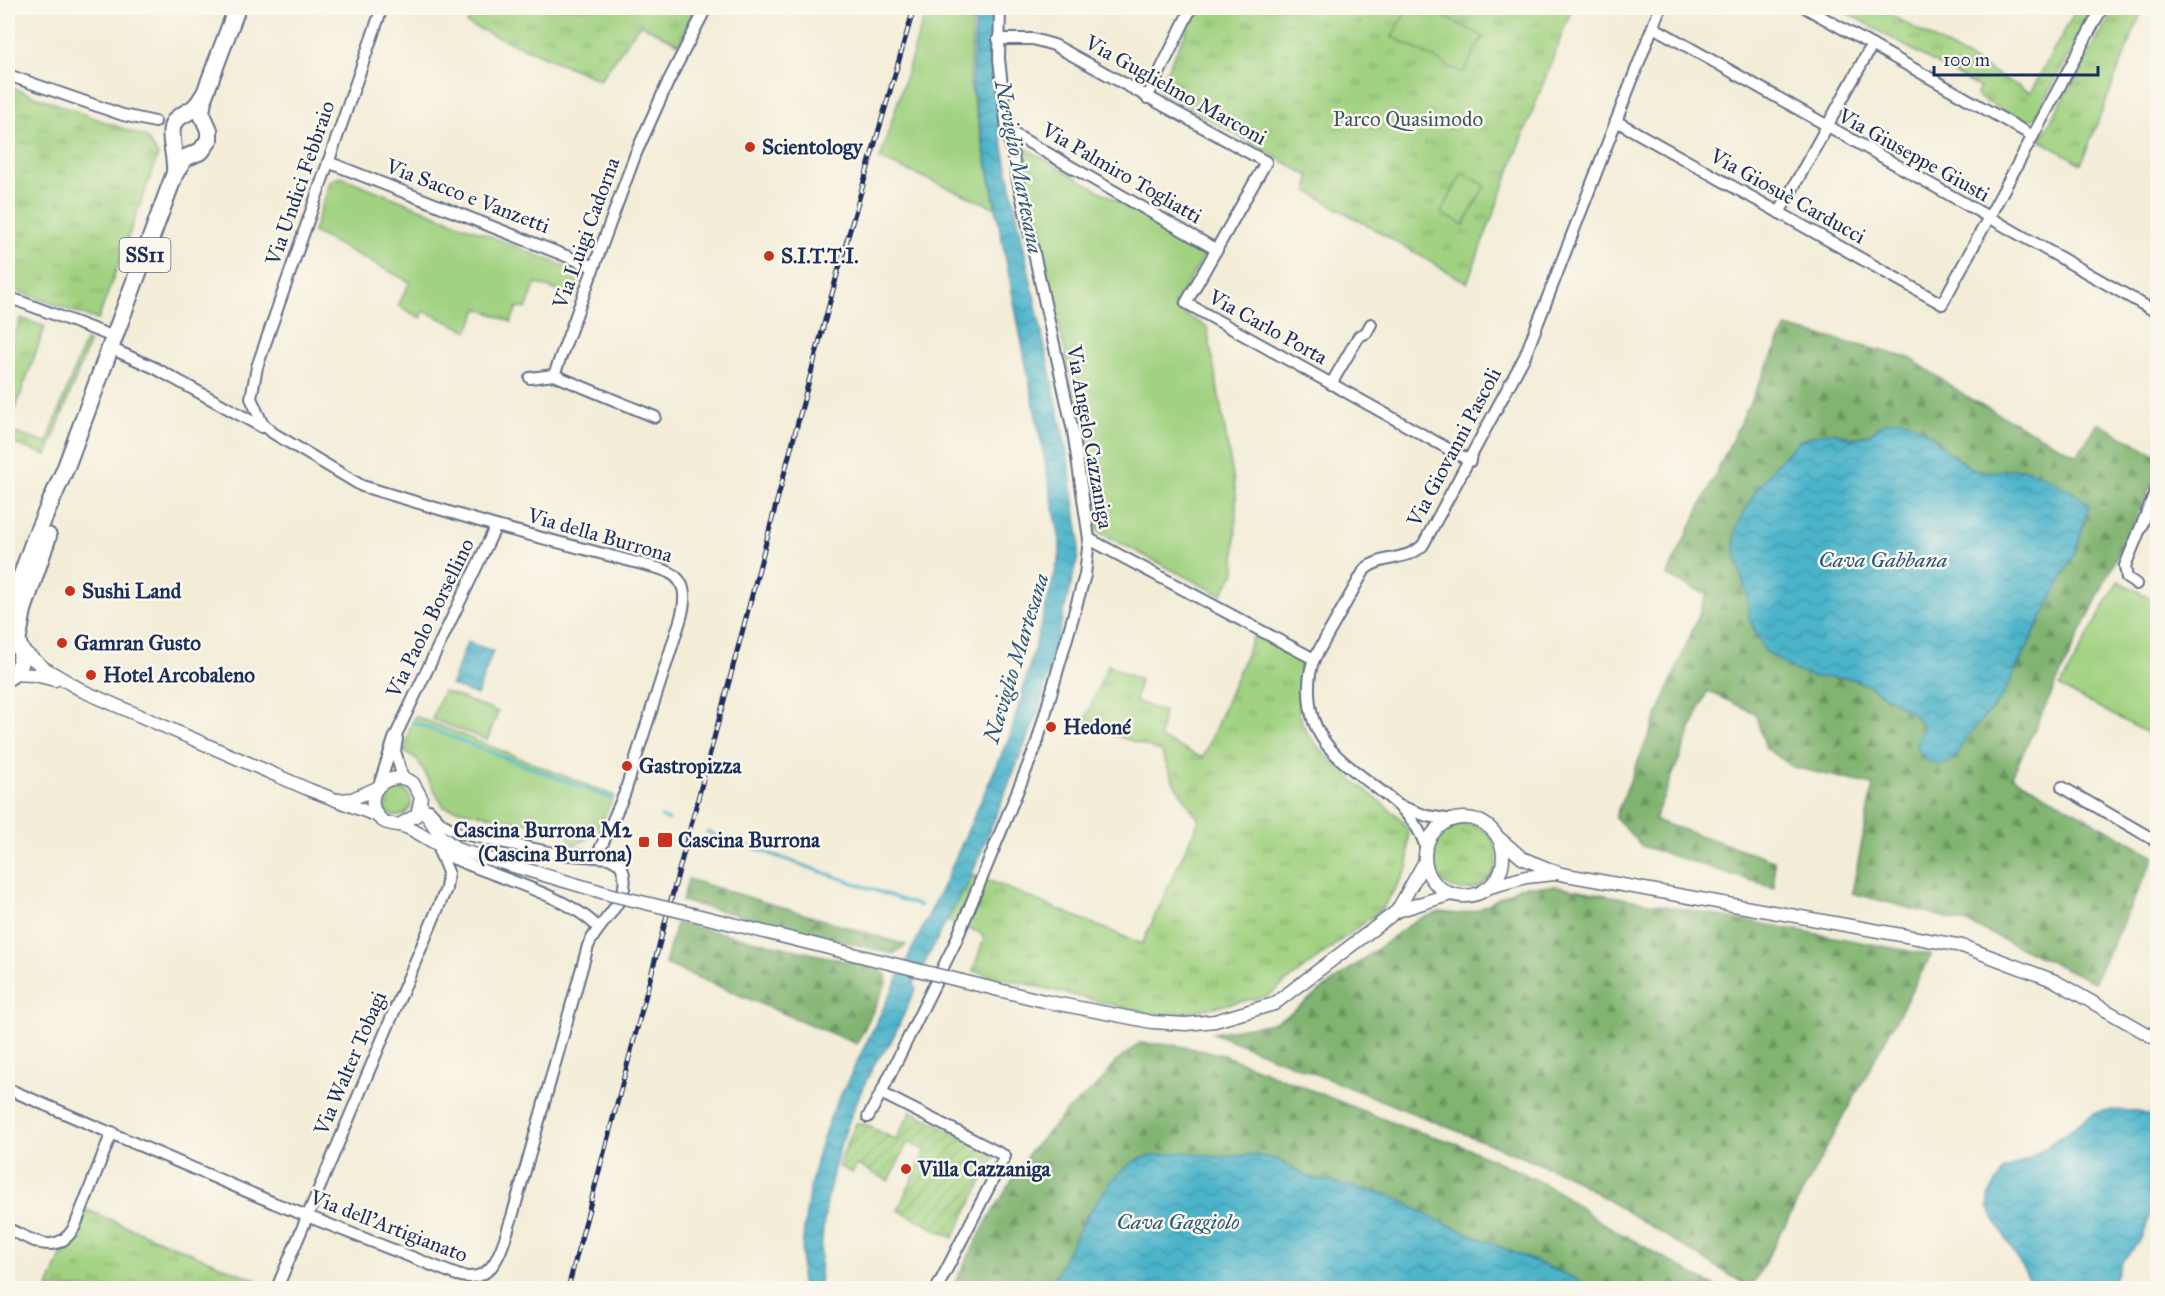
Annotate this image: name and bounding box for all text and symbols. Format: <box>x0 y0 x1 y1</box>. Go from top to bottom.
street label: Via Guglielmo Marconi <box>1080 29 1272 151</box>
scale bar <box>1934 39 2098 77</box>
text: 100 m <box>1943 49 1990 71</box>
water label: Naviglio Martesana <box>989 76 1049 256</box>
street label: Via Undici Febbraio <box>259 97 340 270</box>
street label: Via Giuseppe Giusti <box>1833 102 1995 208</box>
park label: Parco Quasimodo <box>1333 106 1483 132</box>
street label: Via Palmiro Togliatti <box>1036 116 1207 230</box>
place label: Scientology <box>762 134 864 160</box>
marker: Scientology <box>743 140 757 154</box>
street label: Via Giosuè Carducci <box>1705 142 1871 250</box>
street label: Via Sacco e Vanzetti <box>382 152 554 239</box>
street label: Via Luigi Cadorna <box>546 154 625 313</box>
road number: SS11 <box>120 238 170 272</box>
place label: S.I.T.T.I. <box>781 243 859 269</box>
marker: S.I.T.T.I. <box>762 249 776 263</box>
street label: Via Carlo Porta <box>1203 283 1332 370</box>
street label: Via Angelo Cazzaniga <box>1061 342 1119 531</box>
street label: Via Giovanni Pascoli <box>1401 363 1507 532</box>
street label: Via della Burrona <box>524 502 676 568</box>
street label: Via Paolo Borsellino <box>380 534 480 703</box>
water label: Cava Gabbana <box>1819 546 1947 573</box>
water label: Naviglio Martesana <box>977 570 1055 748</box>
place label: Sushi Land <box>82 578 182 604</box>
marker: Sushi Land <box>63 584 77 598</box>
place label: Gamran Gusto <box>74 630 201 656</box>
marker: Gamran Gusto <box>55 636 69 650</box>
place label: Hotel Arcobaleno <box>103 662 255 688</box>
marker: Hotel Arcobaleno <box>84 668 98 682</box>
place label: Hedoné <box>1063 714 1131 740</box>
marker: Hedoné <box>1044 720 1058 734</box>
place label: Gastropizza <box>639 753 743 779</box>
marker: Gastropizza <box>620 759 634 773</box>
place label: Cascina Burrona M2 (Cascina Burrona) <box>454 817 633 867</box>
place label: Cascina Burrona <box>678 827 821 853</box>
marker: Cascina Burrona <box>656 831 674 849</box>
marker: Cascina Burrona M2 (Cascina Burrona) <box>637 835 651 849</box>
street label: Via Walter Tobagi <box>308 987 392 1140</box>
place label: Villa Cazzaniga <box>917 1156 1052 1182</box>
marker: Villa Cazzaniga <box>899 1162 913 1176</box>
street label: Via dell'Artigianato <box>306 1184 472 1268</box>
water label: Cava Gaggiolo <box>1116 1208 1240 1235</box>

